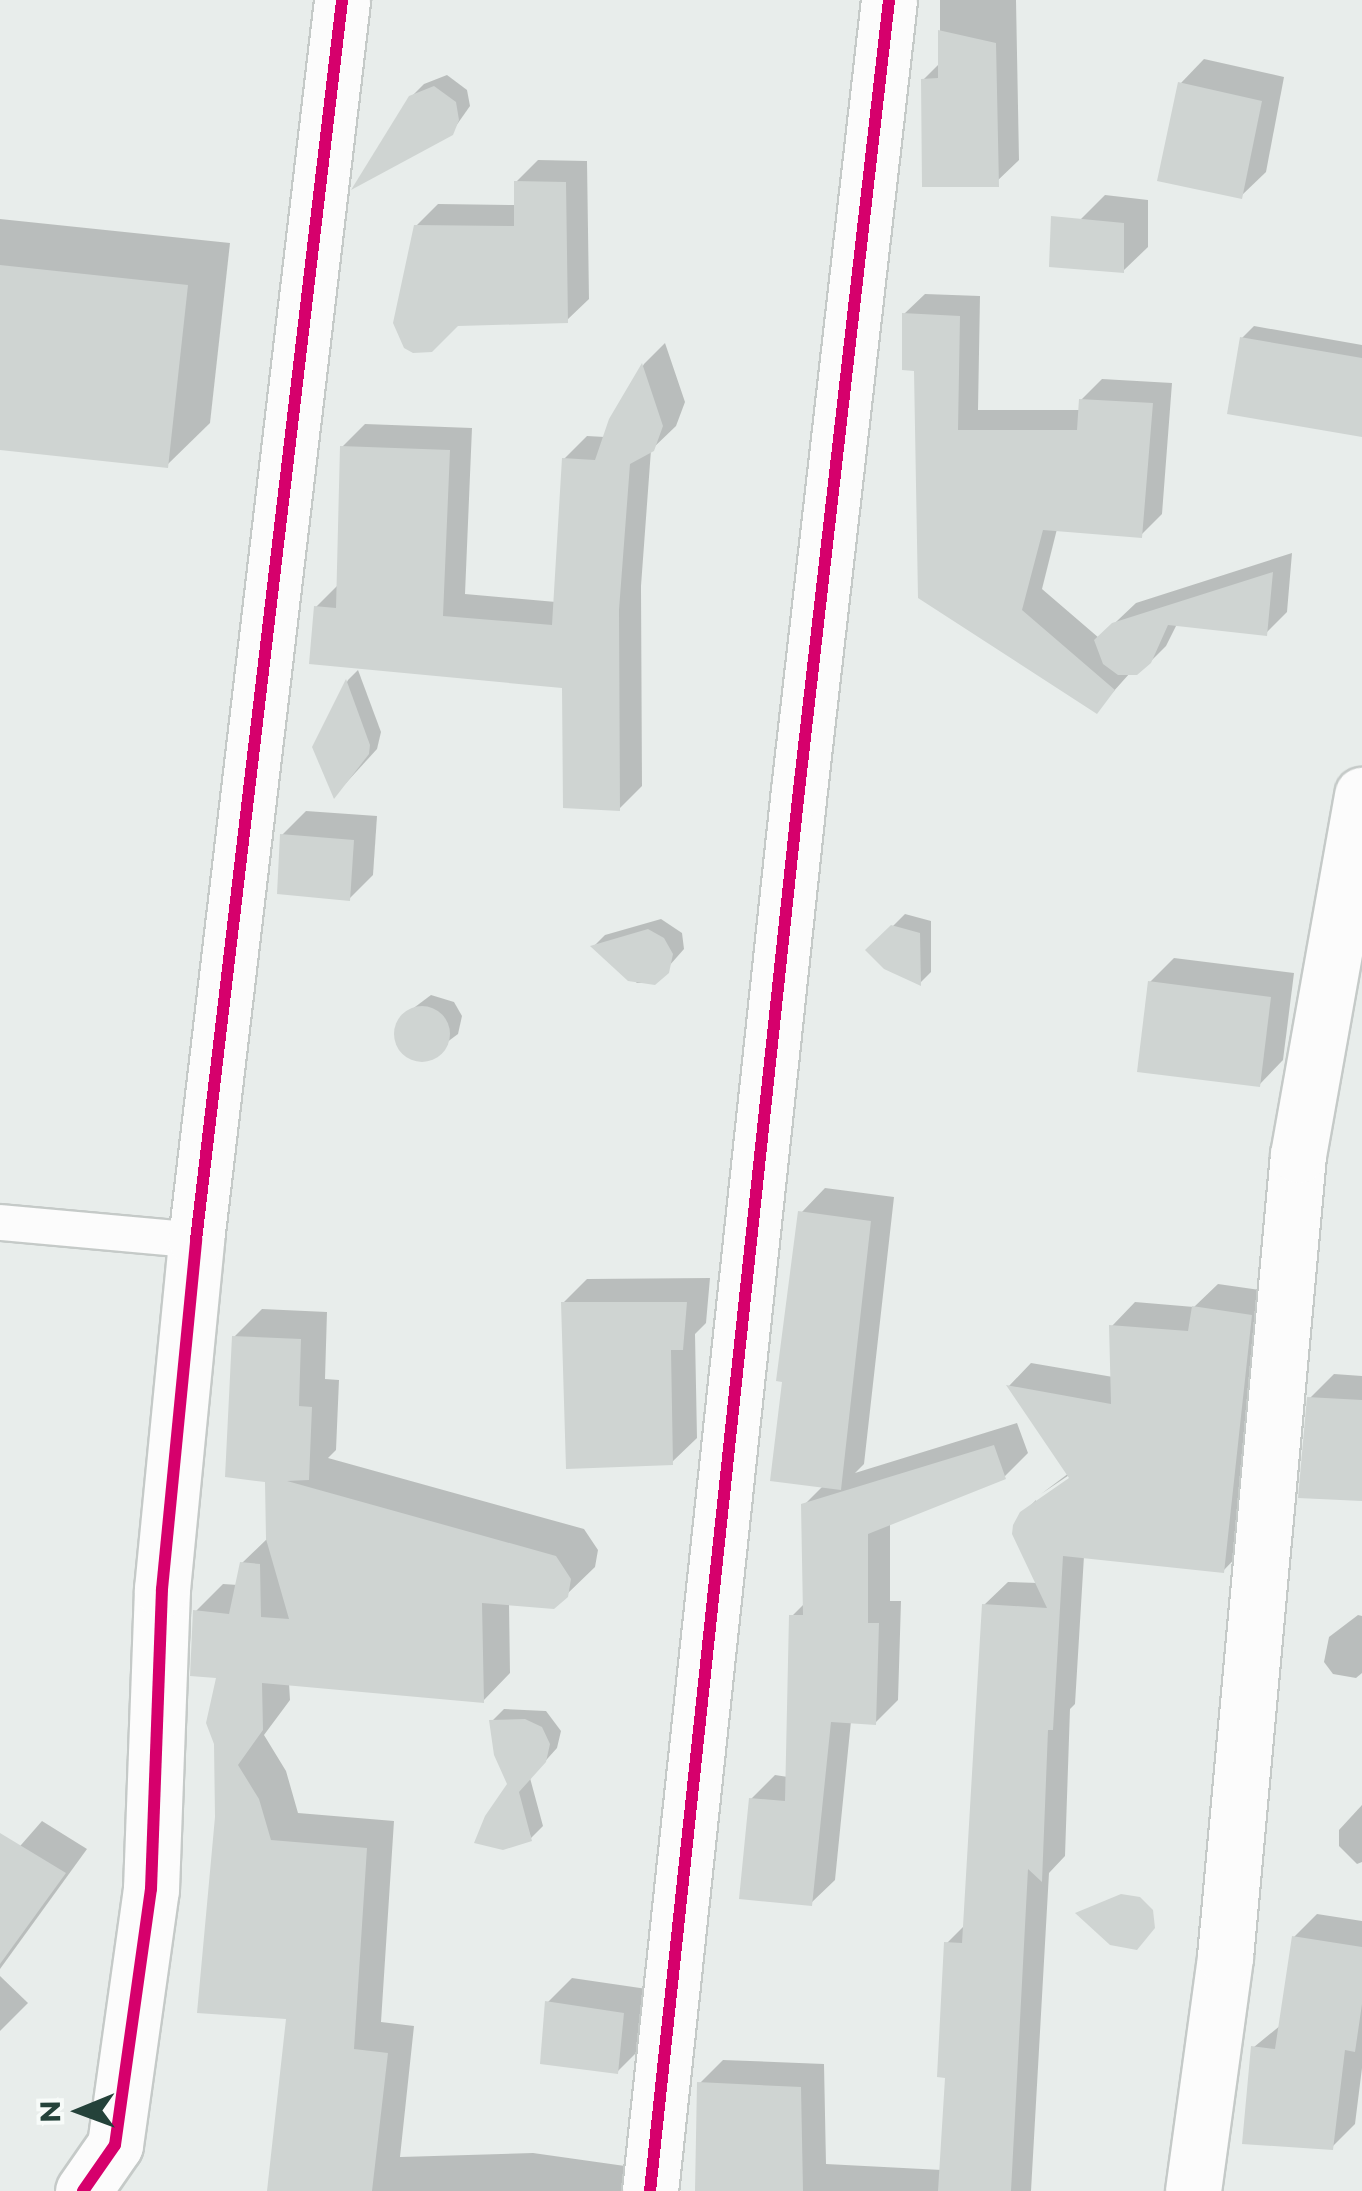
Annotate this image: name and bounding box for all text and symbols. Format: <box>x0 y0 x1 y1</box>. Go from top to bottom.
north arrow <box>30 2061 130 2161</box>
text: N <box>33 2100 67 2123</box>

